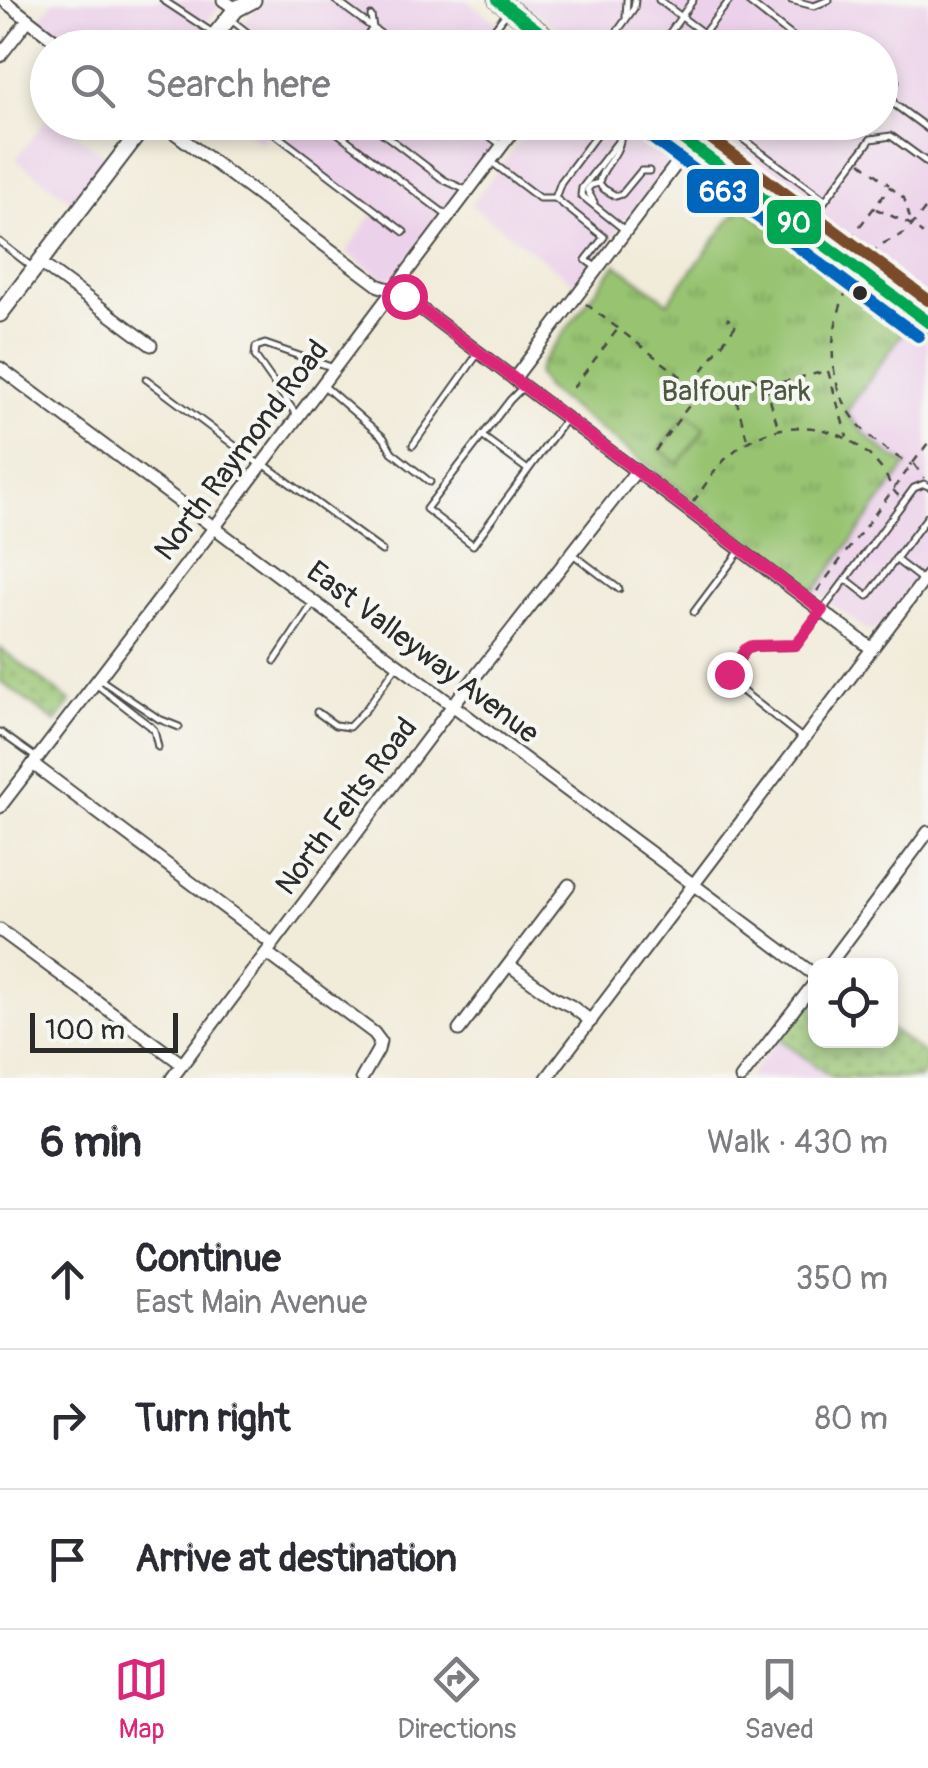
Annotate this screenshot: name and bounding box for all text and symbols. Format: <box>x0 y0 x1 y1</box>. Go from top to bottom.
search box <box>30 30 898 140</box>
icon: search <box>65 58 120 113</box>
text: Search here <box>145 61 331 109</box>
line badge: 663 <box>685 167 761 215</box>
text: 663 <box>699 175 747 210</box>
line badge: 90 <box>765 198 823 246</box>
text: 90 <box>777 206 811 241</box>
route start <box>382 274 428 320</box>
unlabelled marker <box>850 283 870 303</box>
street label: North Raymond Road <box>146 333 336 568</box>
park label: Balfour Park <box>661 373 811 410</box>
street label: East Valleyway Avenue <box>299 553 546 752</box>
route end <box>707 652 753 698</box>
street label: North Felts Road <box>268 710 425 902</box>
map controls <box>808 958 898 1048</box>
button: locate <box>808 958 898 1048</box>
scale bar <box>30 1008 178 1052</box>
text: 100 m <box>45 1013 125 1048</box>
text: 6 min <box>40 1117 142 1169</box>
text: Walk · 430 m <box>707 1123 888 1163</box>
text: Continue <box>135 1235 281 1283</box>
icon: ahead <box>40 1252 95 1307</box>
text: 350 m <box>796 1259 888 1299</box>
text: East Main Avenue <box>135 1283 367 1323</box>
icon: right <box>40 1392 95 1447</box>
text: Turn right <box>135 1395 290 1443</box>
text: 80 m <box>815 1399 888 1439</box>
icon: arrive <box>40 1532 95 1587</box>
text: Arrive at destination <box>135 1535 457 1583</box>
tab: Map <box>114 1652 169 1747</box>
tab: Directions <box>397 1652 516 1747</box>
tab: Saved <box>744 1652 814 1747</box>

